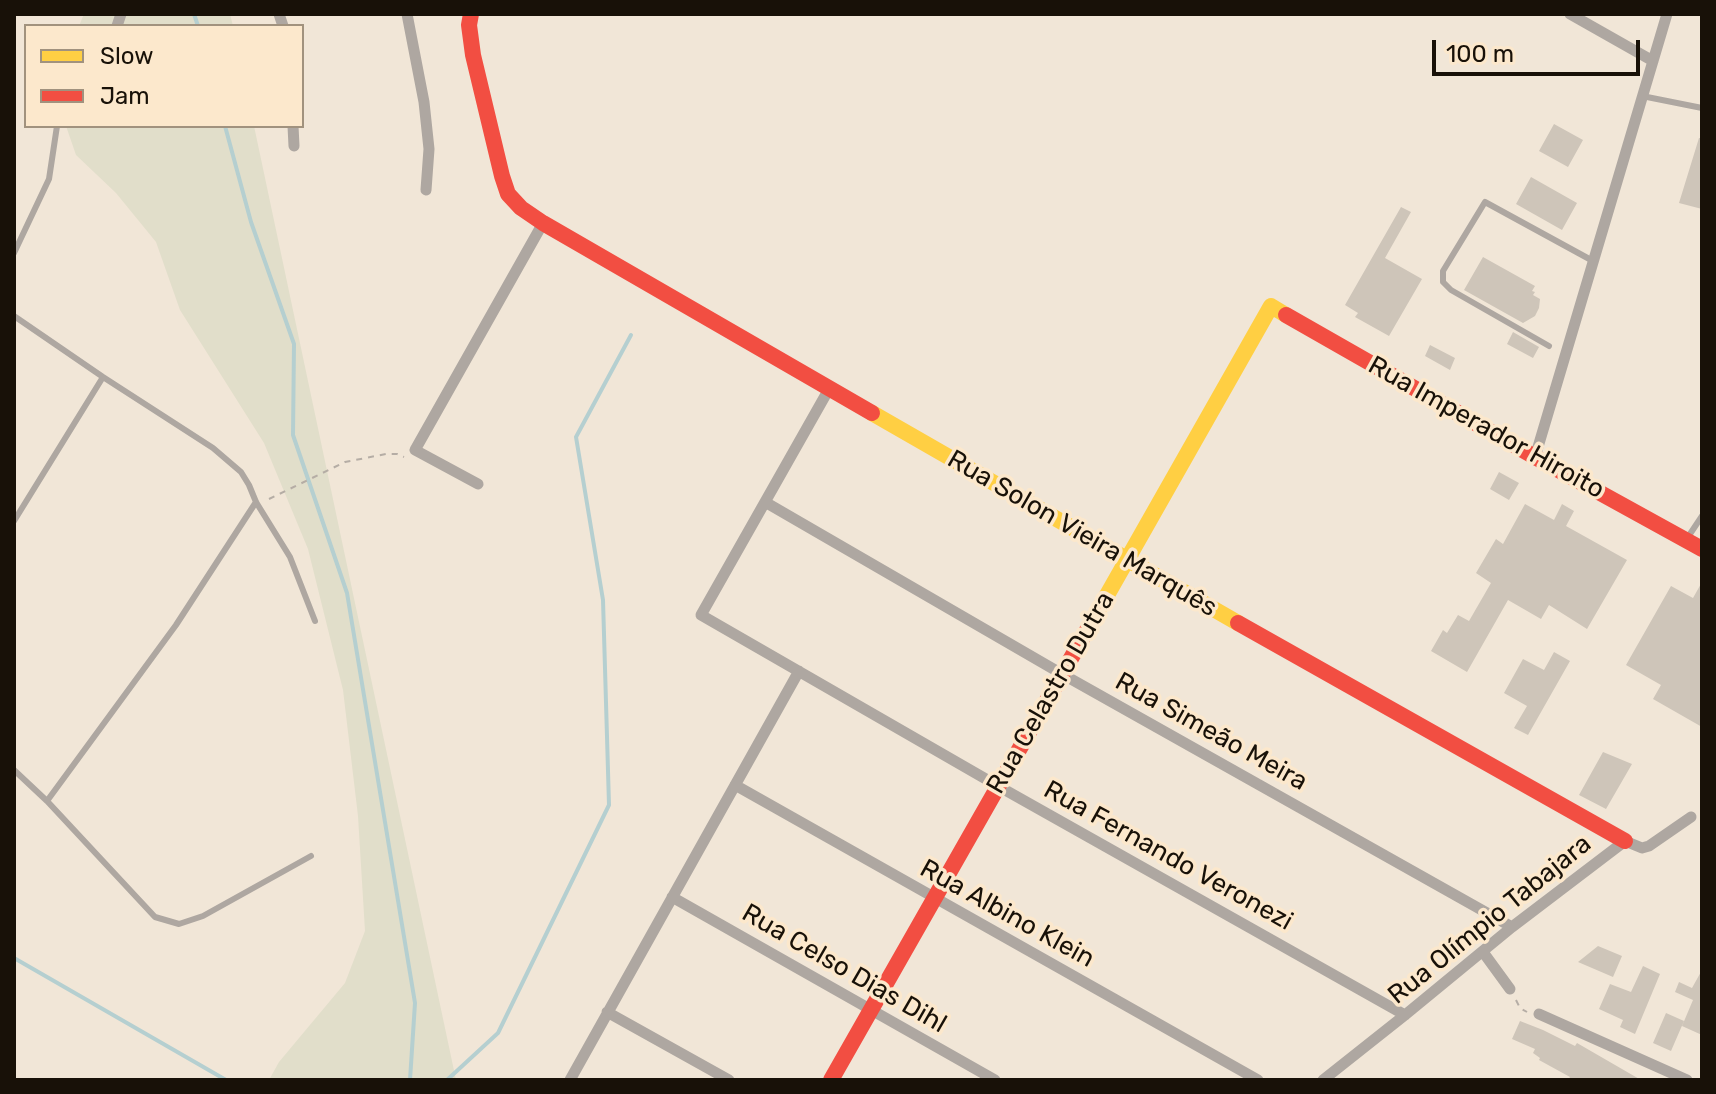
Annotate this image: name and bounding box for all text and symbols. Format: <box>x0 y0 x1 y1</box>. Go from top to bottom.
legend <box>24 24 304 128</box>
scale bar <box>1436 24 1644 74</box>
text: 100 m <box>1446 40 1514 68</box>
text: Slow <box>100 42 153 70</box>
text: Jam <box>100 82 150 110</box>
street label: Rua Imperador Hiroito <box>1362 350 1610 506</box>
street label: Rua Solon Vieira Marquês <box>942 444 1222 624</box>
street label: Rua Celastro Dutra <box>980 586 1122 800</box>
street label: Rua Simeão Meira <box>1110 666 1312 798</box>
street label: Rua Fernando Veronezi <box>1038 774 1298 938</box>
street label: Rua Olímpio Tabajara <box>1382 829 1598 1011</box>
street label: Rua Albino Klein <box>914 853 1100 975</box>
street label: Rua Celso Dias Dihl <box>736 898 952 1040</box>

